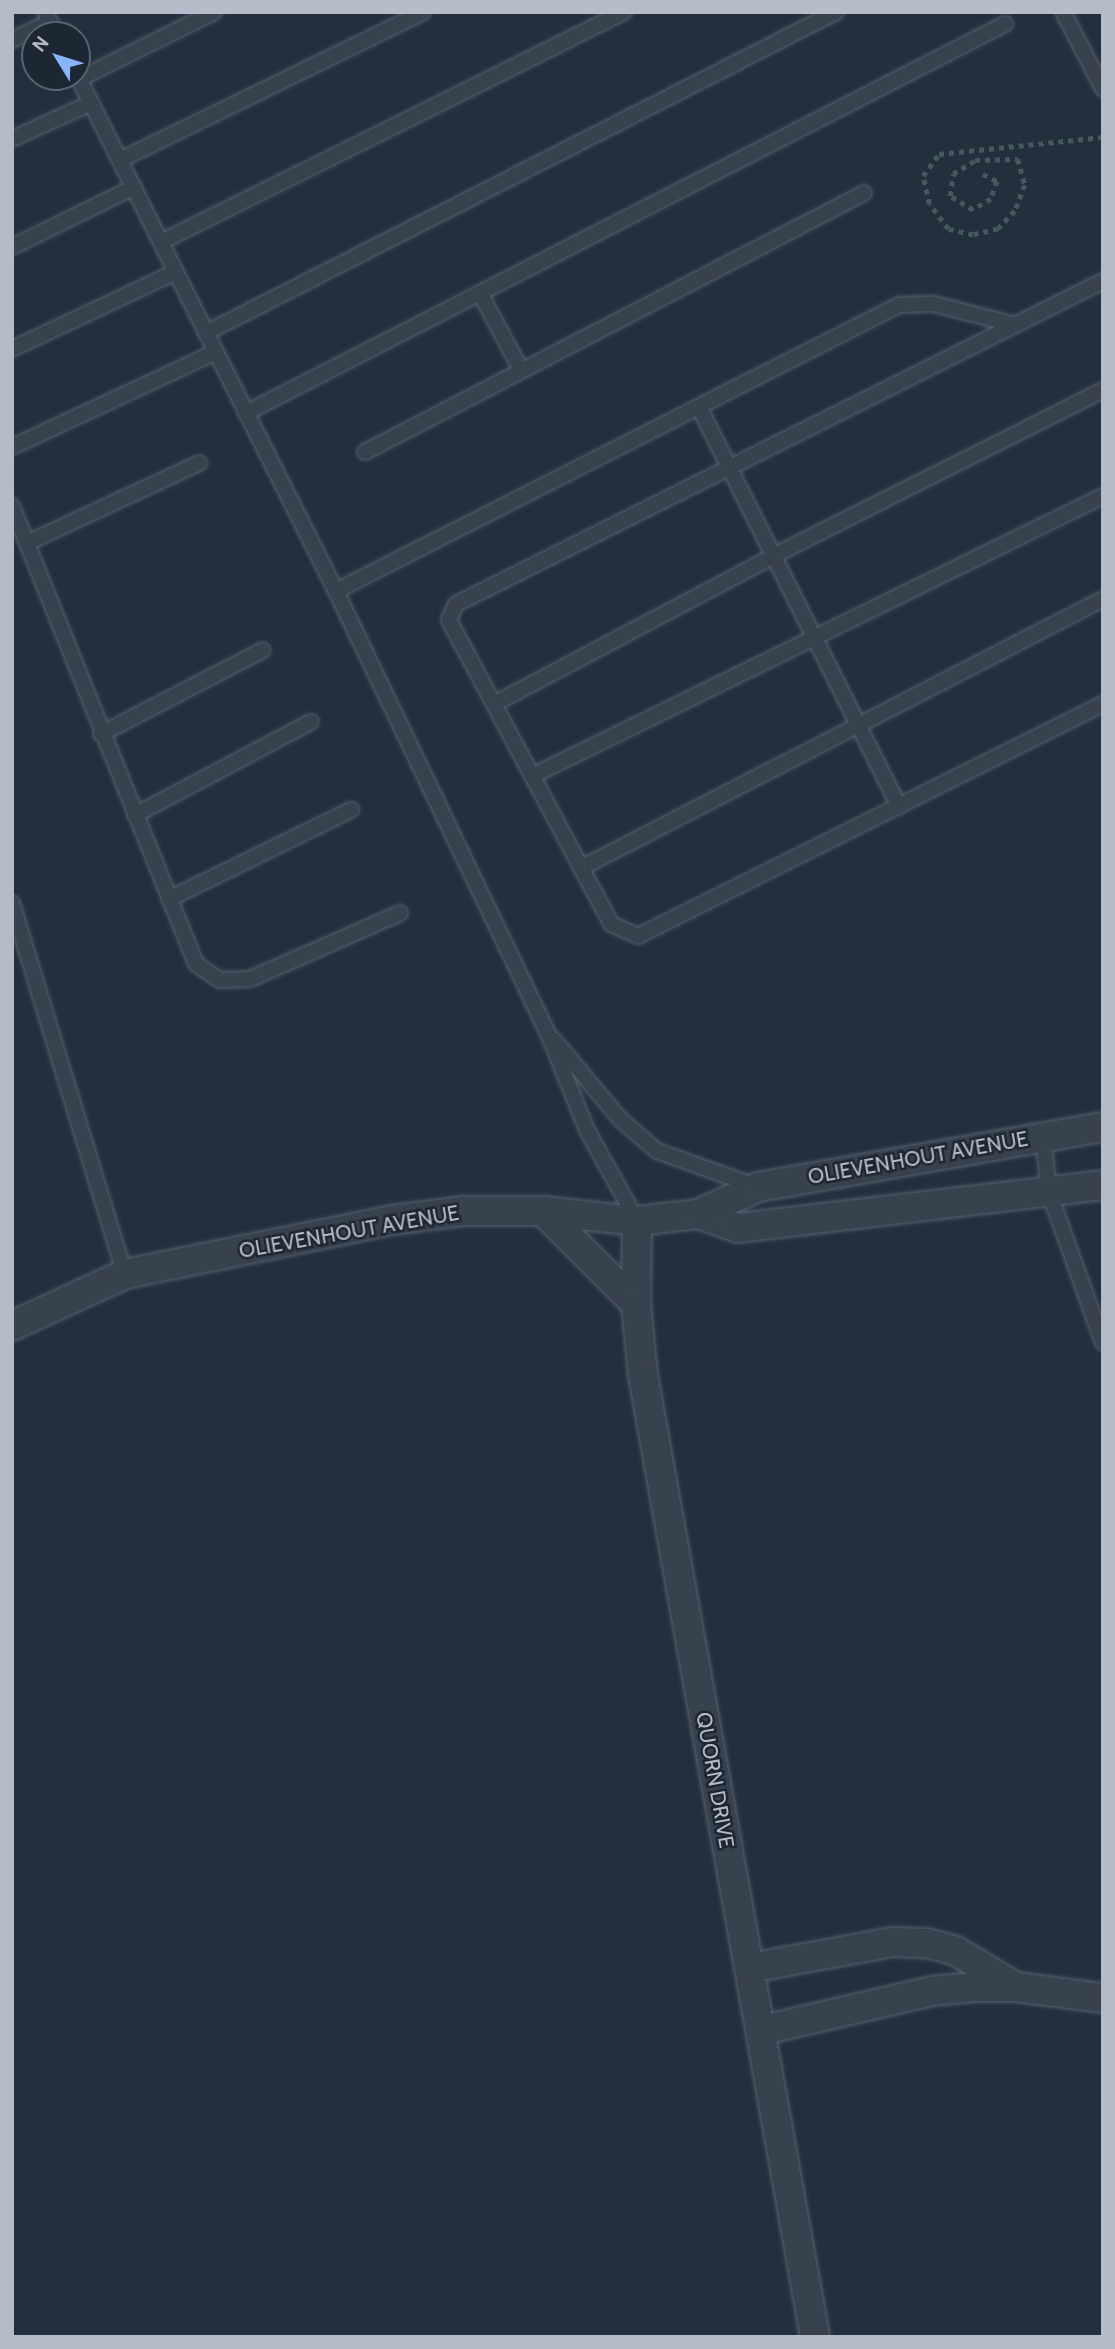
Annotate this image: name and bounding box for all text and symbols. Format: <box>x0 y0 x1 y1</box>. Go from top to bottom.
north arrow <box>21 21 91 91</box>
text: N <box>27 32 54 56</box>
street label: OLIEVENHOUT AVENUE <box>806 1126 1030 1190</box>
street label: OLIEVENHOUT AVENUE <box>237 1200 461 1264</box>
street label: QUORN DRIVE <box>691 1710 739 1850</box>

